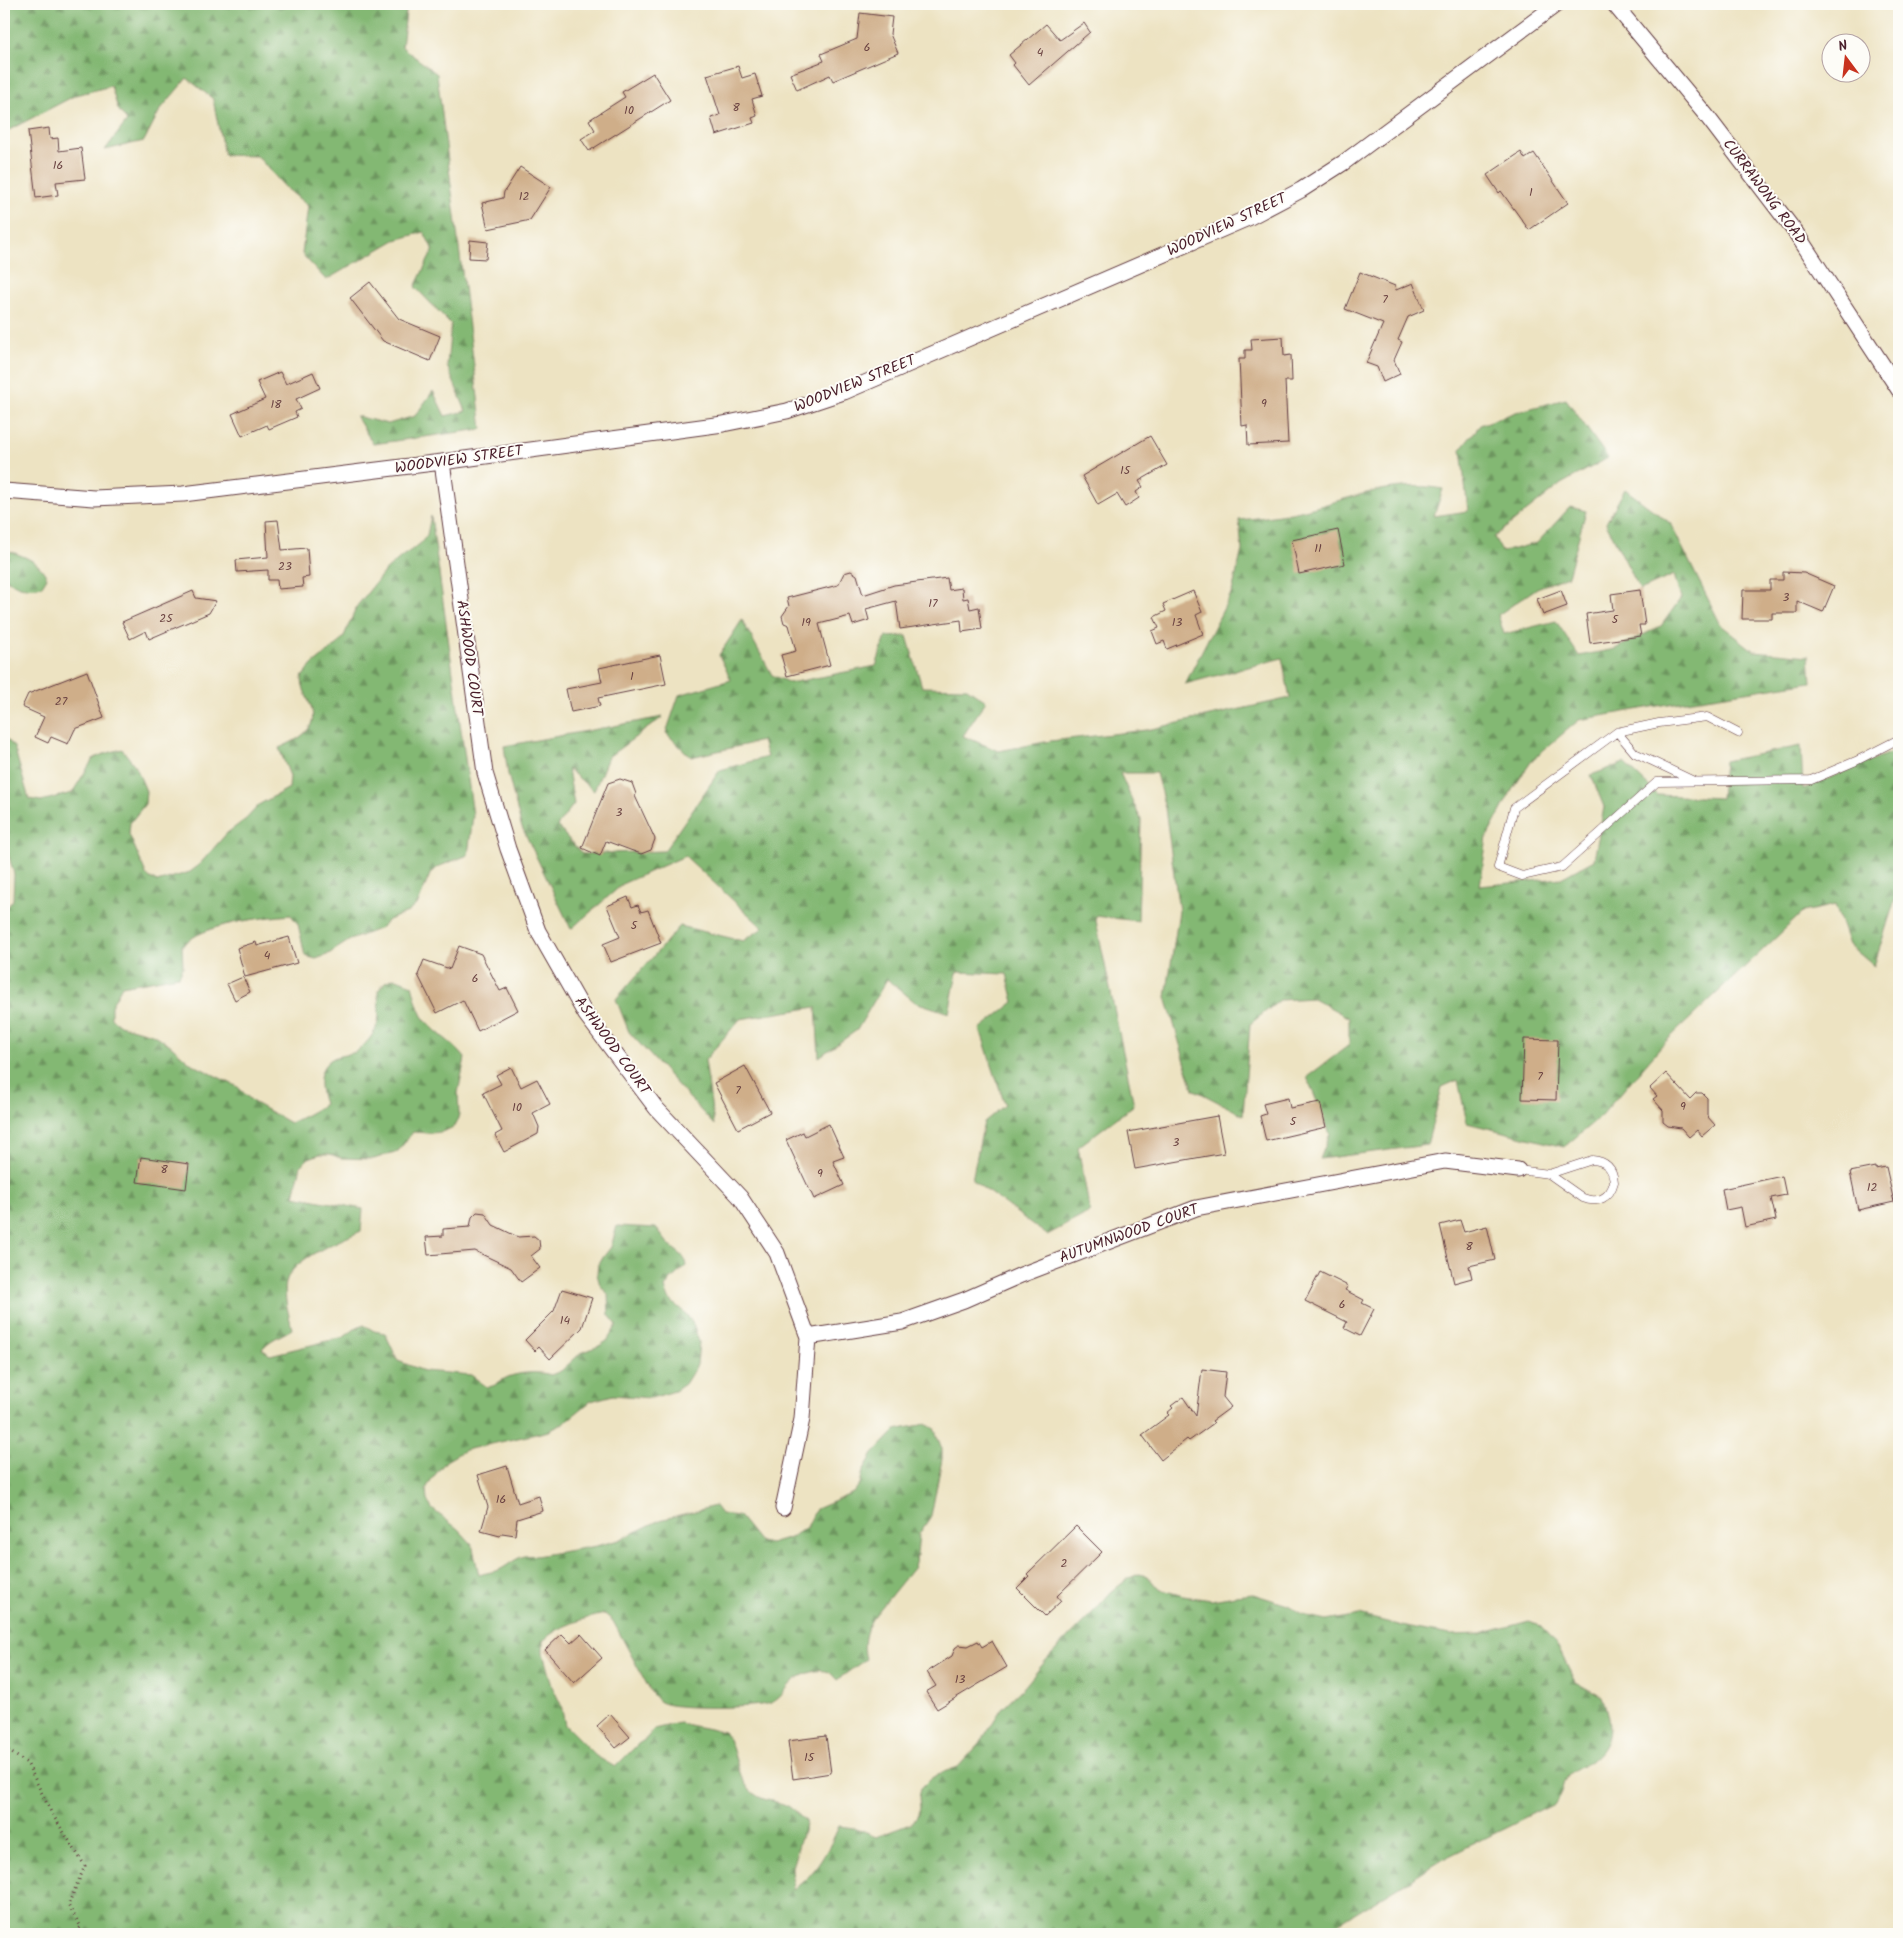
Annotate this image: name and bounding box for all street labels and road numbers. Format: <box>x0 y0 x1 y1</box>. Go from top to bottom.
street label: CURRAWONG ROAD <box>1716 134 1812 250</box>
street label: WOODVIEW STREET <box>1163 186 1292 263</box>
street label: WOODVIEW STREET <box>791 348 921 419</box>
street label: WOODVIEW STREET <box>393 439 527 481</box>
street label: ASHWOOD COURT <box>449 598 489 719</box>
street label: ASHWOOD COURT <box>568 992 657 1102</box>
street label: AUTUMNWOOD COURT <box>1056 1197 1204 1270</box>

